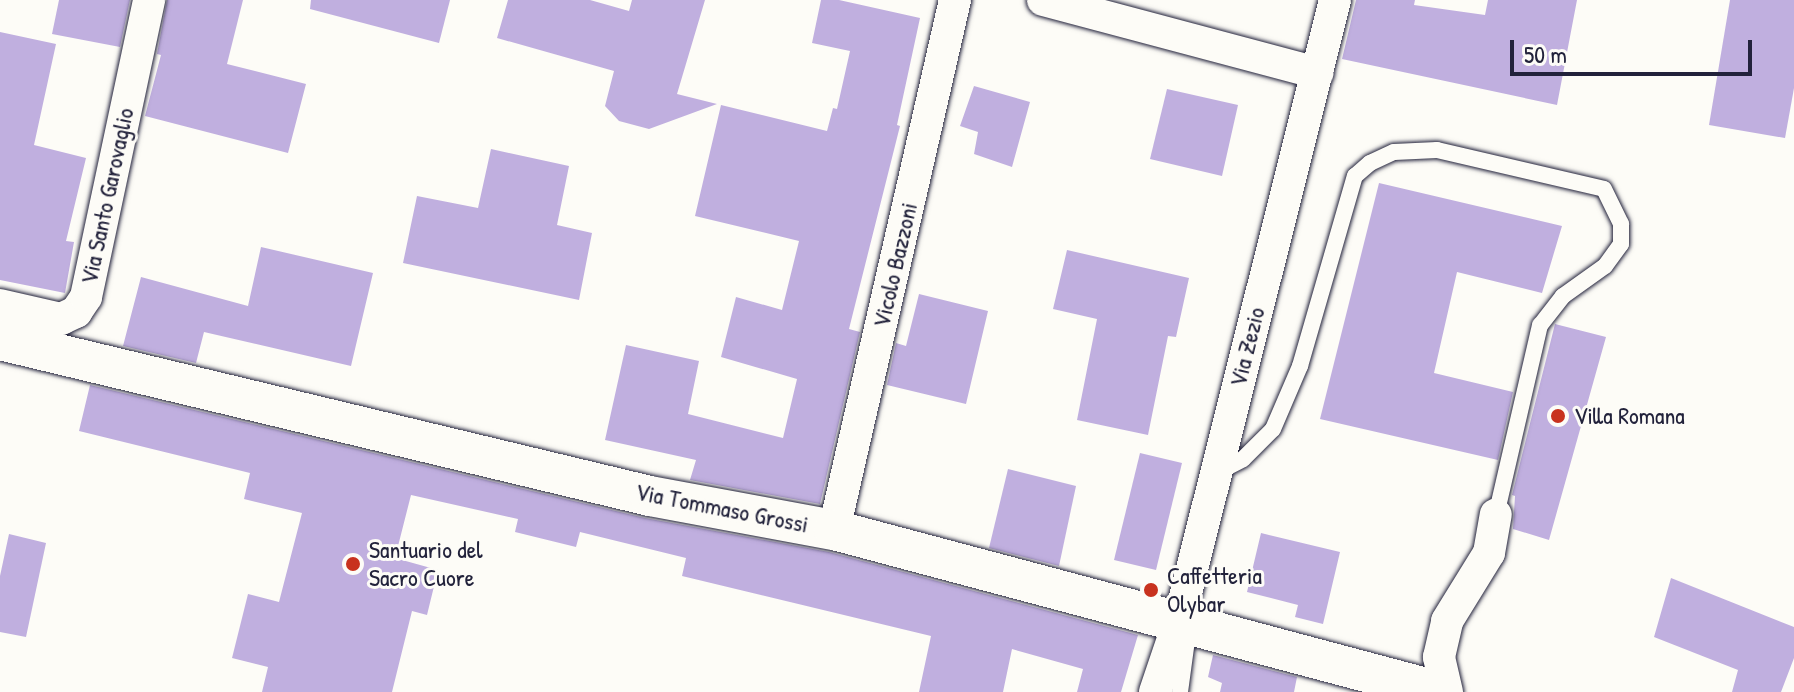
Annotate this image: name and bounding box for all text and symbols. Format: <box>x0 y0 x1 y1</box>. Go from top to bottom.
scale bar <box>1514 24 1756 74</box>
text: 50 m <box>1524 38 1567 70</box>
street label: Via Santo Garovaglio <box>74 105 140 287</box>
street label: Vicolo Bazzoni <box>867 200 923 330</box>
street label: Via Zezio <box>1223 304 1271 390</box>
place label: Villa Romana <box>1574 402 1685 430</box>
marker: Villa Romana <box>1549 407 1567 425</box>
street label: Via Tommaso Grossi <box>633 477 811 539</box>
place label: Santuario del Sacro Cuore <box>369 536 483 592</box>
marker: Santuario del Sacro Cuore <box>344 555 362 573</box>
place label: Caffetteria Olybar <box>1167 562 1262 618</box>
marker: Caffetteria Olybar <box>1142 581 1160 599</box>

